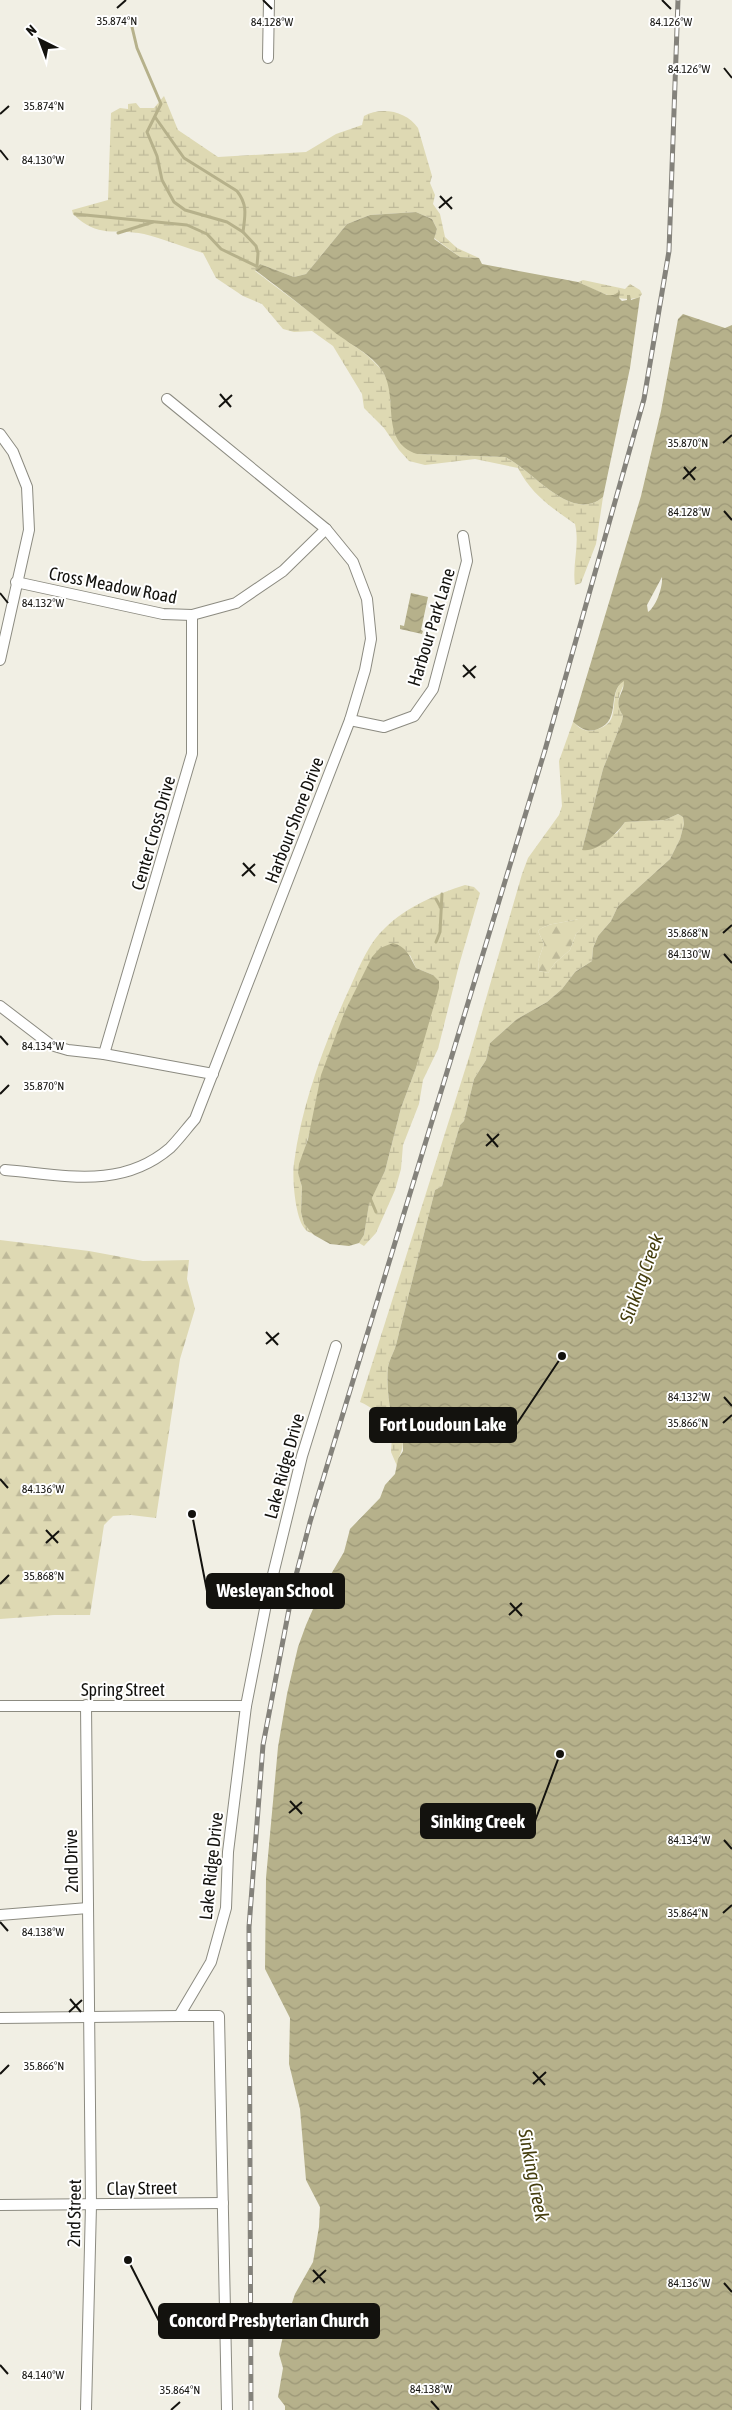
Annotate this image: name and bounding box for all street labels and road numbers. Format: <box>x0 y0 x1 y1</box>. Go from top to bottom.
street label: Cross Meadow Road <box>47 562 179 608</box>
street label: Harbour Park Lane <box>403 565 459 689</box>
street label: Harbour Shore Drive <box>260 754 328 886</box>
street label: Center Cross Drive <box>127 773 179 893</box>
street label: Lake Ridge Drive <box>260 1411 308 1521</box>
street label: Spring Street <box>81 1679 165 1700</box>
street label: Lake Ridge Drive <box>195 1811 227 1921</box>
street label: 2nd Drive <box>60 1829 82 1893</box>
street label: Clay Street <box>107 2177 177 2199</box>
street label: 2nd Street <box>63 2179 85 2247</box>

